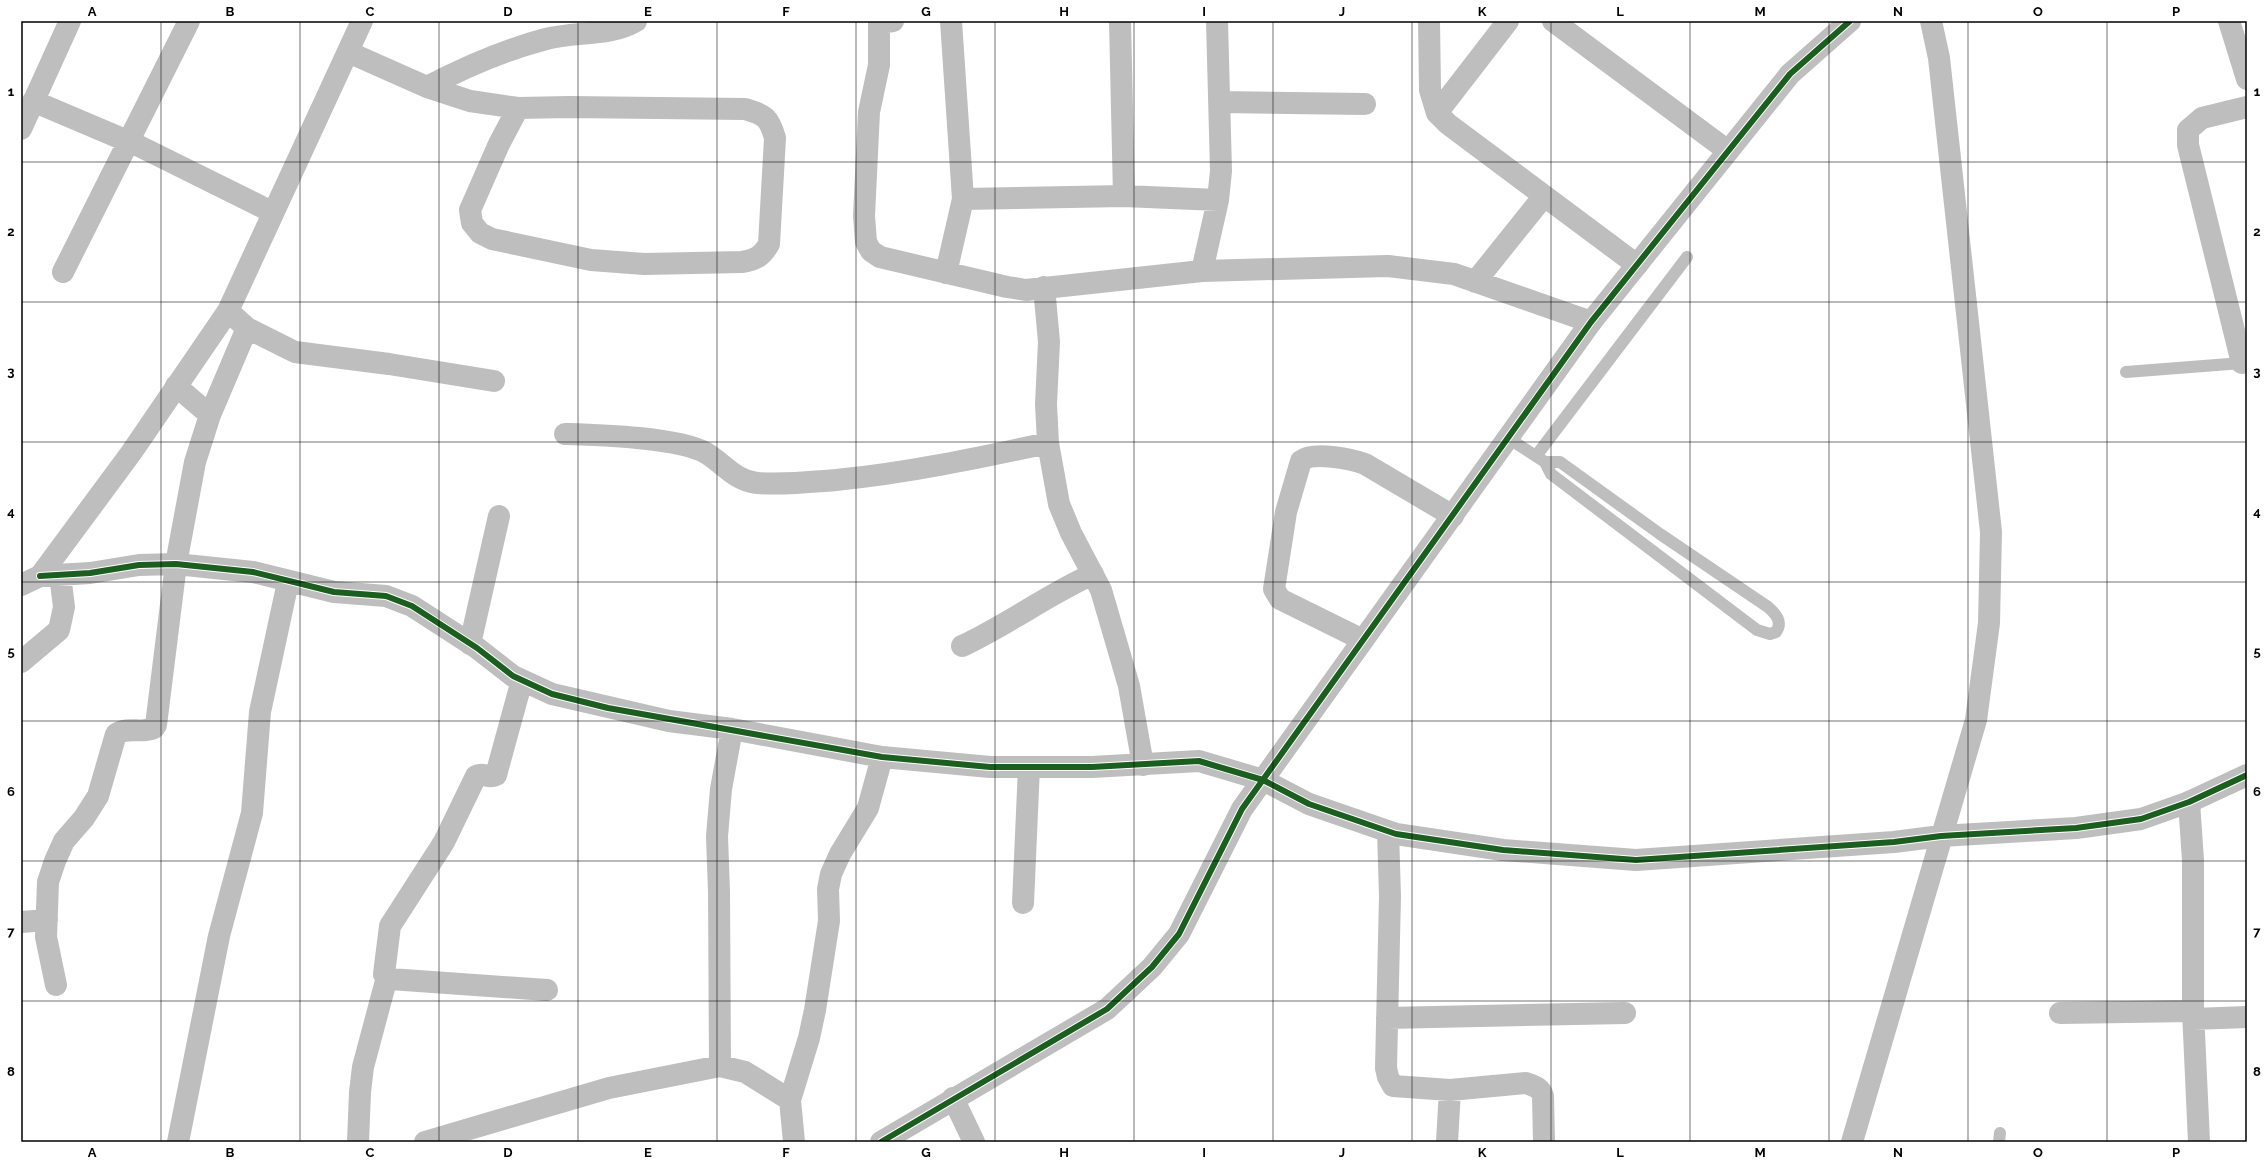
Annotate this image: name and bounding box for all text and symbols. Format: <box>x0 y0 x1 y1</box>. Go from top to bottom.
text: A <box>88 4 97 19</box>
text: B <box>226 4 235 19</box>
text: C <box>366 4 375 19</box>
text: D <box>503 4 513 19</box>
text: E <box>644 4 652 19</box>
text: F <box>782 4 790 19</box>
text: G <box>921 4 931 19</box>
text: H <box>1059 4 1069 19</box>
text: I <box>1202 4 1206 19</box>
text: J <box>1339 4 1345 19</box>
text: K <box>1478 4 1487 19</box>
text: L <box>1616 4 1624 19</box>
text: M <box>1754 4 1766 19</box>
text: N <box>1893 4 1903 19</box>
text: O <box>2033 4 2043 19</box>
text: P <box>2172 4 2180 19</box>
text: 1 <box>8 84 15 99</box>
text: 1 <box>2254 84 2261 99</box>
text: 2 <box>7 224 15 239</box>
text: 2 <box>2253 224 2261 239</box>
text: 3 <box>7 364 15 379</box>
text: 3 <box>2253 364 2261 379</box>
text: 4 <box>7 504 15 519</box>
text: 4 <box>2253 504 2261 519</box>
text: 5 <box>7 644 15 659</box>
text: 5 <box>2253 644 2261 659</box>
text: 6 <box>7 784 15 799</box>
text: 6 <box>2253 784 2261 799</box>
text: 7 <box>7 924 15 939</box>
text: 7 <box>2253 924 2261 939</box>
text: 8 <box>7 1064 15 1079</box>
text: 8 <box>2253 1064 2261 1079</box>
text: A <box>88 1145 97 1160</box>
text: B <box>226 1145 235 1160</box>
text: C <box>366 1145 375 1160</box>
text: D <box>503 1145 513 1160</box>
text: E <box>644 1145 652 1160</box>
text: F <box>782 1145 790 1160</box>
text: G <box>921 1145 931 1160</box>
text: H <box>1059 1145 1069 1160</box>
text: I <box>1202 1145 1206 1160</box>
text: J <box>1339 1145 1345 1160</box>
text: K <box>1478 1145 1487 1160</box>
text: L <box>1616 1145 1624 1160</box>
text: M <box>1754 1145 1766 1160</box>
text: N <box>1893 1145 1903 1160</box>
text: O <box>2033 1145 2043 1160</box>
text: P <box>2172 1145 2180 1160</box>

